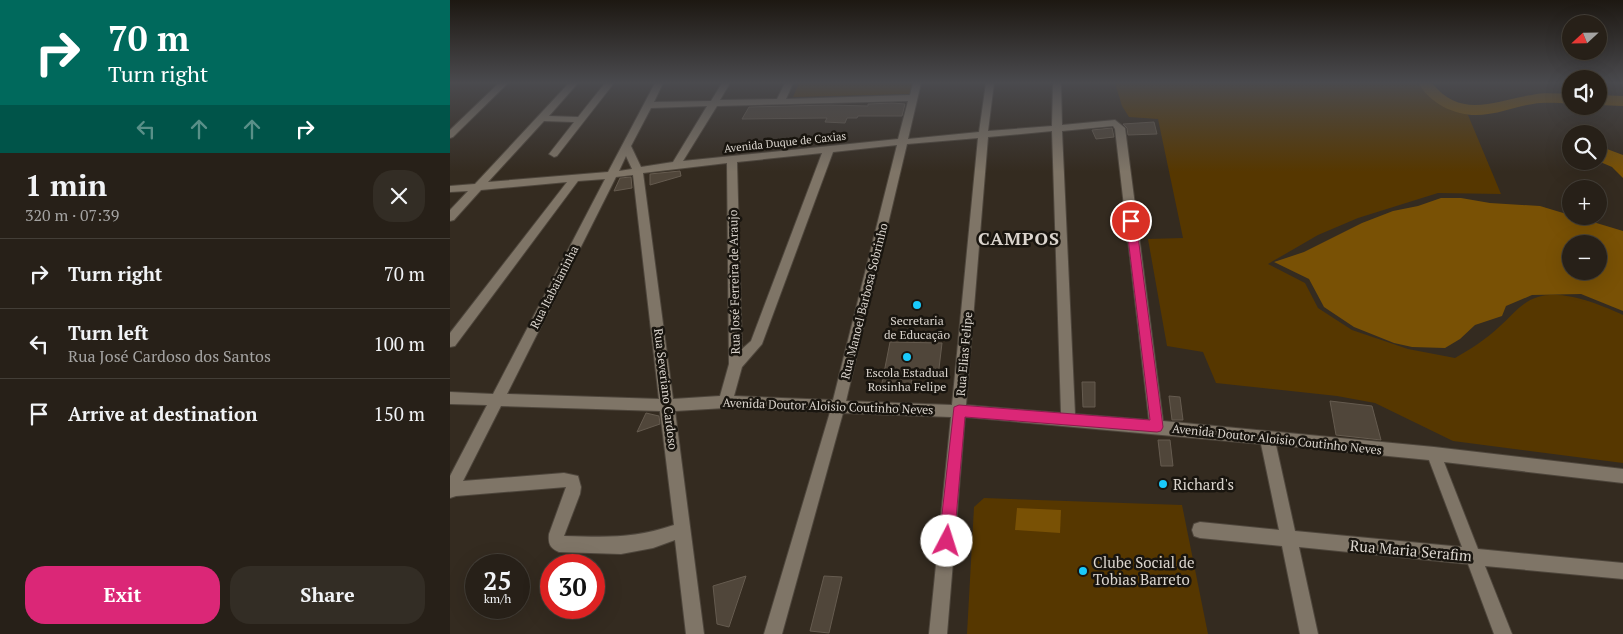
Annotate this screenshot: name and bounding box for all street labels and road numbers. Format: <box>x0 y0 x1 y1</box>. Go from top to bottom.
street label: Avenida Duque de Caxias <box>723 129 847 155</box>
street label: Rua José Ferreira de Araujo <box>725 209 743 354</box>
street label: Rua Manoel Barbosa Sobrinho <box>837 221 891 381</box>
street label: Rua Itabaianinha <box>527 243 581 331</box>
street label: Rua Elias Felipe <box>953 311 975 397</box>
street label: Rua Severiano Cardoso <box>651 327 681 451</box>
street label: Avenida Doutor Aloisio Coutinho Neves <box>722 395 934 417</box>
street label: Avenida Doutor Aloisio Coutinho Neves <box>1171 421 1383 457</box>
street label: Rua Maria Serafim <box>1349 535 1473 565</box>

